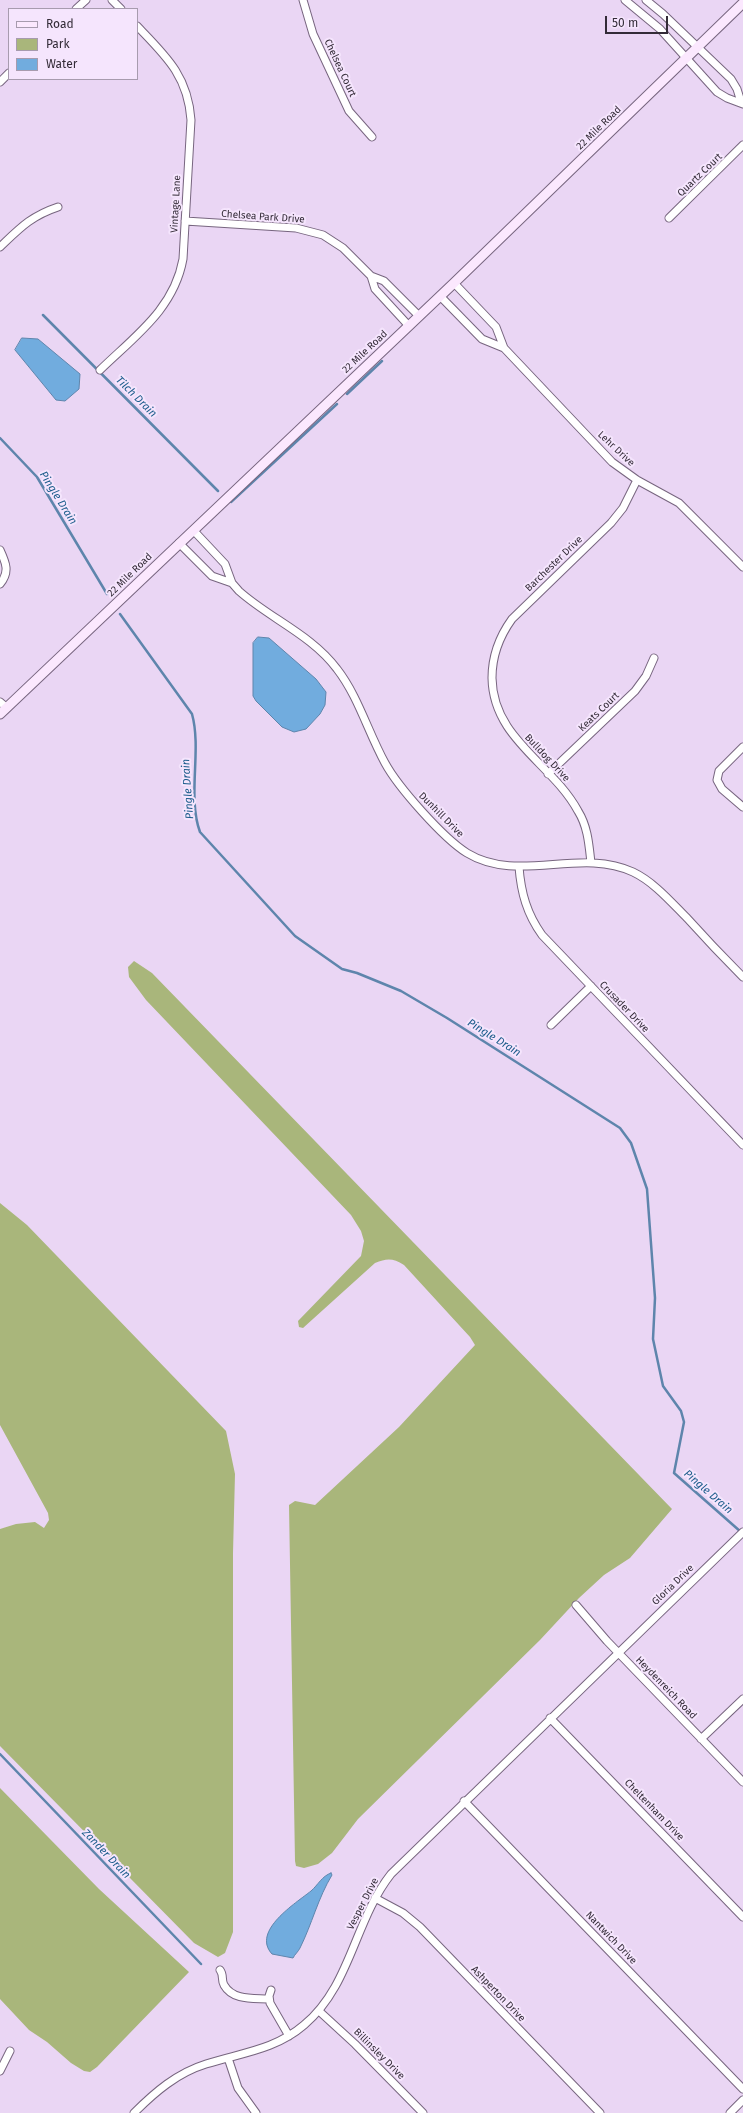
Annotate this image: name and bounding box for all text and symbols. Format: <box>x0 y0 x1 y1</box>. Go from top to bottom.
legend <box>8 8 138 80</box>
scale bar <box>607 8 670 34</box>
text: 50 m <box>612 16 638 30</box>
text: Road <box>46 17 74 31</box>
text: Park <box>46 37 70 51</box>
street label: Chelsea Court <box>321 37 359 99</box>
text: Water <box>46 57 77 71</box>
street label: 22 Mile Road <box>574 104 624 152</box>
street label: Quartz Court <box>675 151 725 199</box>
street label: Vintage Lane <box>168 175 184 233</box>
street label: Chelsea Park Drive <box>221 208 305 226</box>
street label: 22 Mile Road <box>340 328 390 376</box>
water label: Tilch Drain <box>113 374 159 420</box>
street label: Lehr Drive <box>595 429 637 469</box>
water label: Pingle Drain <box>36 469 80 527</box>
street label: Barchester Drive <box>523 534 585 594</box>
street label: 22 Mile Road <box>105 551 155 599</box>
street label: Keats Court <box>576 690 622 734</box>
street label: Bulldog Drive <box>522 732 572 784</box>
water label: Pingle Drain <box>179 758 197 820</box>
street label: Dunhill Drive <box>416 790 466 840</box>
street label: Crusader Drive <box>597 979 651 1035</box>
water label: Pingle Drain <box>465 1016 523 1060</box>
water label: Pingle Drain <box>681 1467 735 1517</box>
street label: Gloria Drive <box>650 1562 696 1608</box>
street label: Heydenreich Road <box>633 1654 699 1722</box>
street label: Cheltenham Drive <box>622 1777 686 1843</box>
water label: Zander Drain <box>79 1826 133 1882</box>
street label: Vesper Drive <box>345 1876 381 1932</box>
street label: Nantwich Drive <box>583 1909 639 1967</box>
street label: Ashperton Drive <box>468 1964 528 2024</box>
street label: Billinsley Drive <box>351 2026 407 2082</box>

